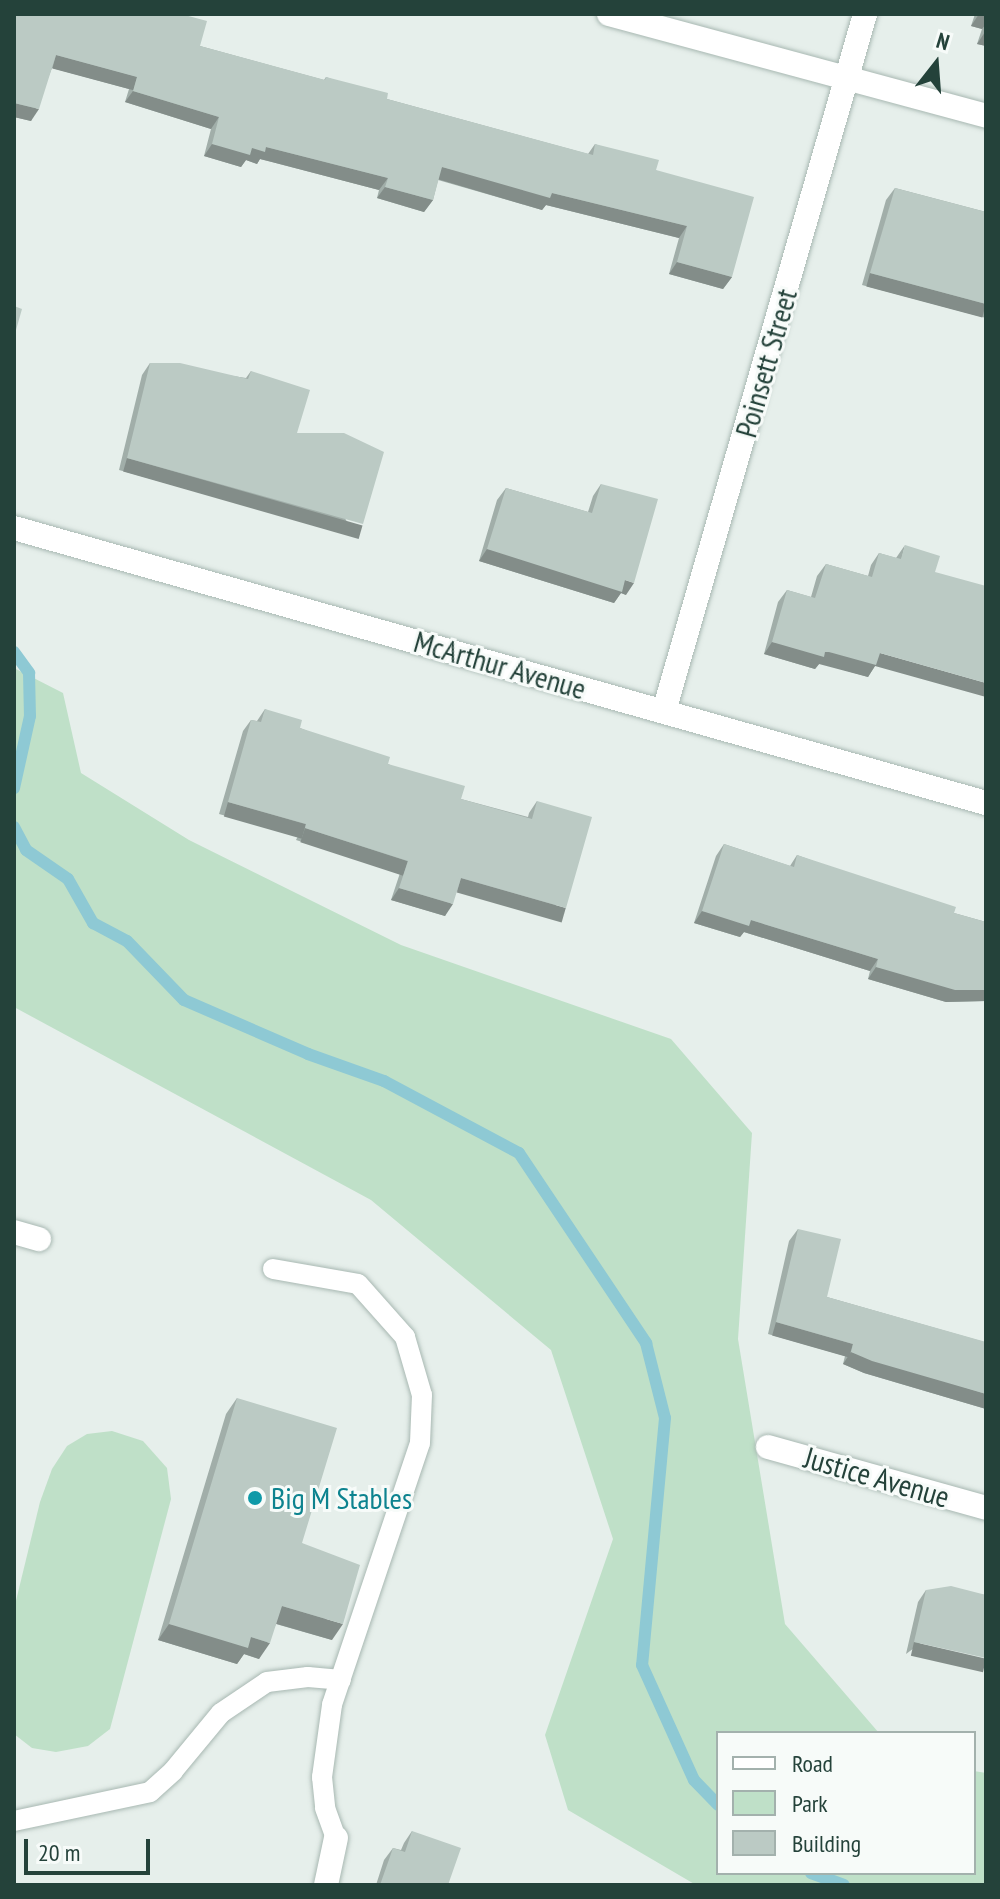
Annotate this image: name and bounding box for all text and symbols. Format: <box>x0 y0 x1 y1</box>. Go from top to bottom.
north arrow <box>896 24 976 104</box>
text: N <box>933 26 953 56</box>
street label: Poinsett Street <box>728 285 804 441</box>
street label: McArthur Avenue <box>410 623 590 707</box>
street label: Justice Avenue <box>800 1439 954 1515</box>
place label: Big M Stables <box>271 1480 412 1516</box>
marker: Big M Stables <box>246 1489 264 1507</box>
legend <box>716 1731 976 1875</box>
text: Road <box>792 1748 833 1779</box>
text: Park <box>792 1788 828 1819</box>
scale bar <box>28 1823 154 1873</box>
text: Building <box>792 1828 861 1859</box>
text: 20 m <box>38 1837 80 1868</box>

